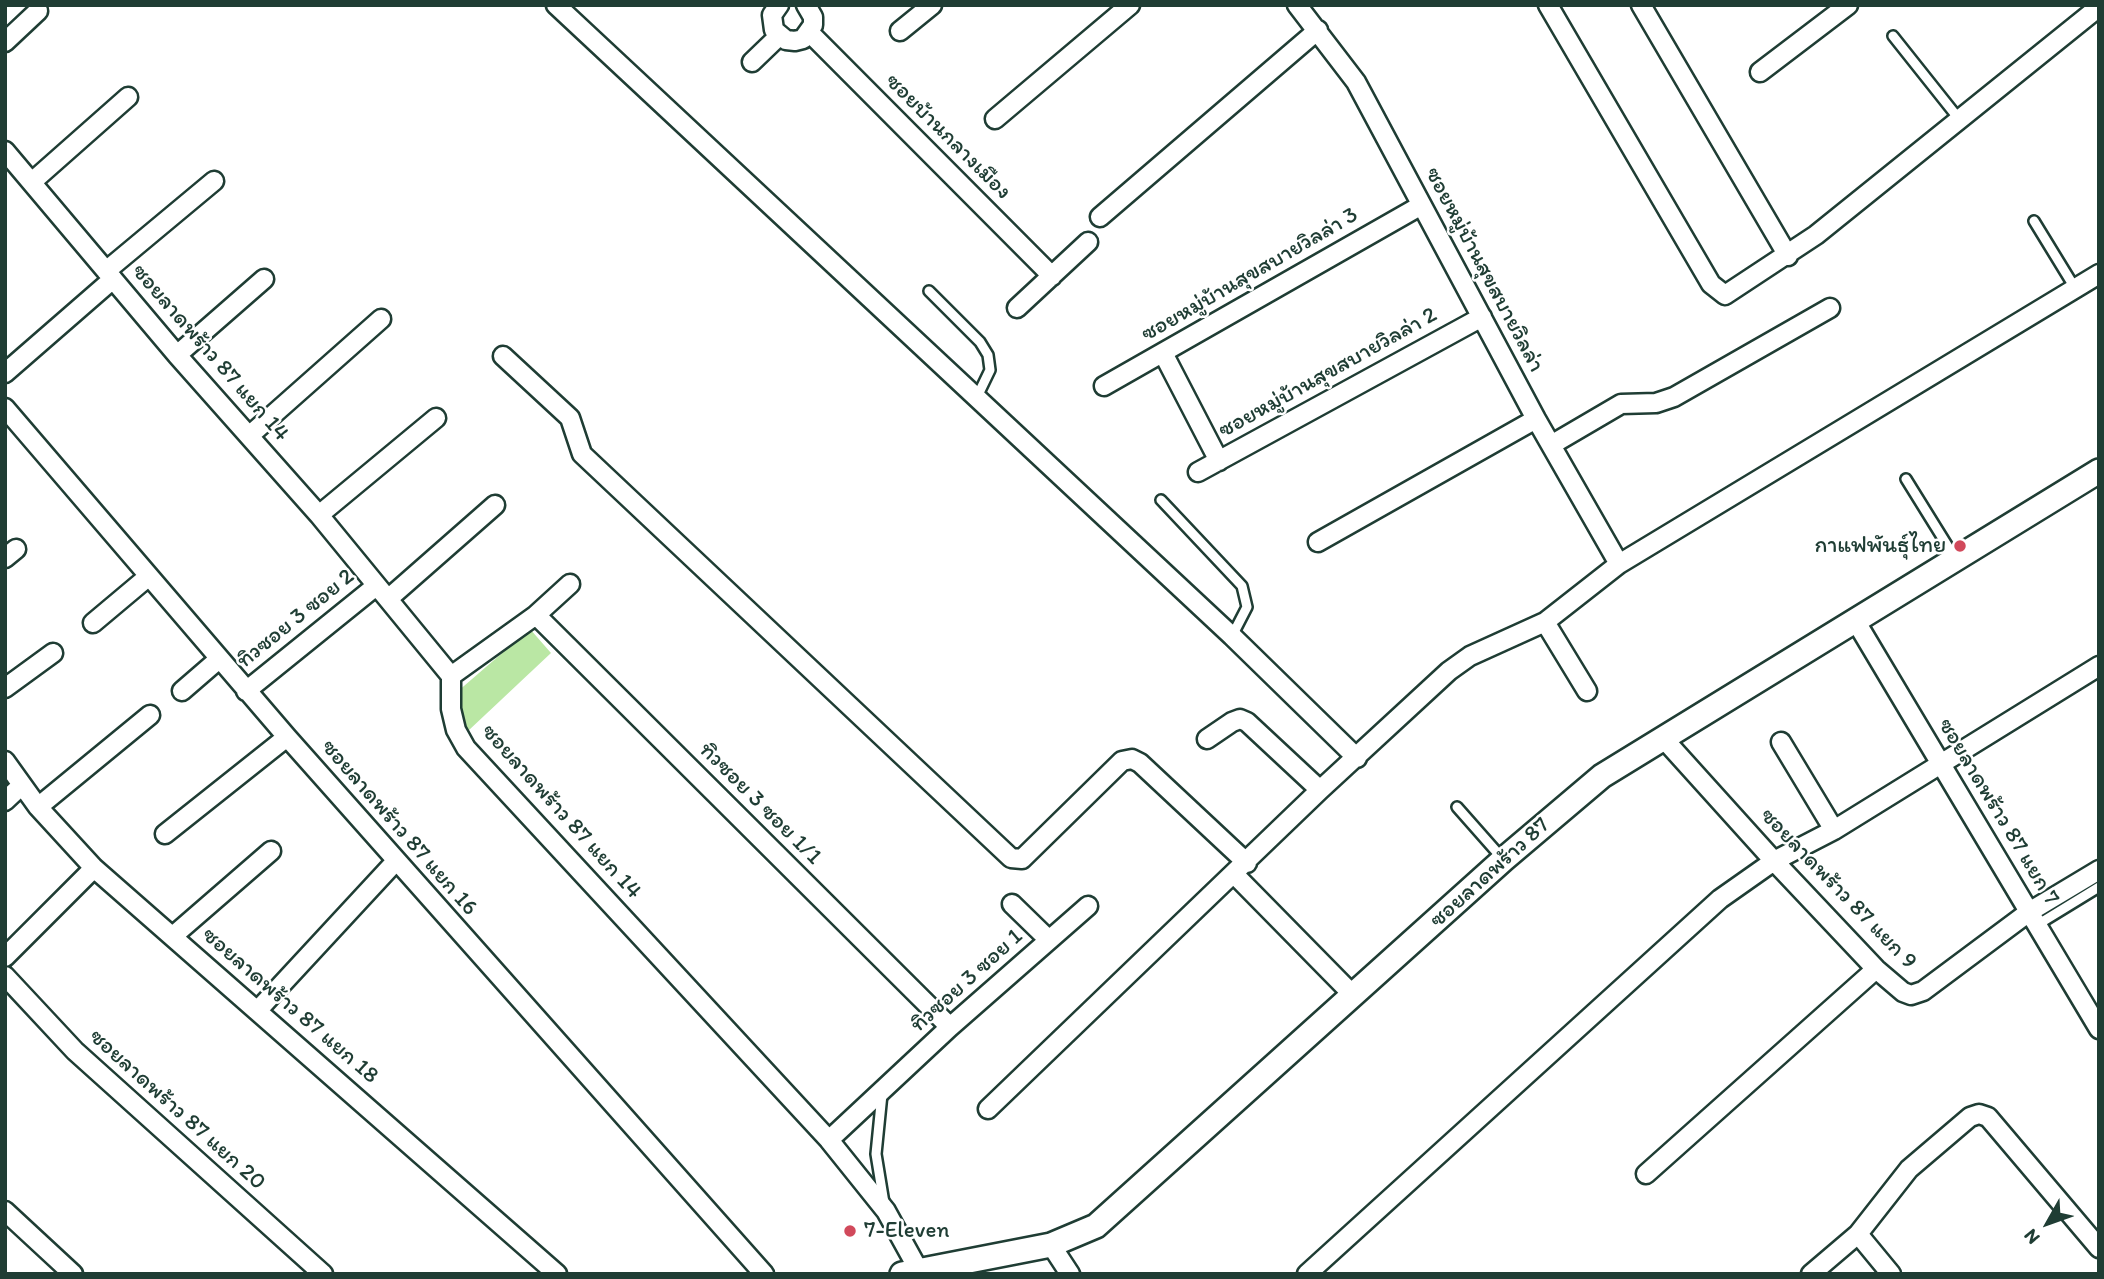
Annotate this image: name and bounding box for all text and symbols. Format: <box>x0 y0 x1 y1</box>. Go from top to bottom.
street label: ซอยบ้านกลางเมือง <box>879 68 1017 206</box>
street label: ซอยหมู่บ้านสุขสบายวิลล่า <box>1418 163 1550 377</box>
street label: ซอยหมู่บ้านสุขสบายวิลล่า 3 <box>1137 202 1363 348</box>
street label: ซอยลาดพร้าว 87 แยก 14 <box>125 259 295 447</box>
street label: ซอยหมู่บ้านสุขสบายวิลล่า 2 <box>1214 302 1442 444</box>
place label: กาแฟพันธ์ุไทย <box>1815 532 1946 560</box>
marker: กาแฟพันธ์ุไทย <box>1952 538 1968 554</box>
street label: ทิวซอย 3 ซอย 2 <box>232 563 360 675</box>
street label: ซอยลาดพร้าว 87 แยก 7 <box>1931 714 2065 910</box>
street label: ซอยลาดพร้าว 87 แยก 14 <box>475 719 647 905</box>
street label: ซอยลาดพร้าว 87 แยก 16 <box>315 734 483 922</box>
street label: ทิวซอย 3 ซอย 1/1 <box>693 737 827 871</box>
street label: ซอยลาดพร้าว 87 แยก 9 <box>1754 803 1922 975</box>
street label: ซอยลาดพร้าว 87 <box>1424 812 1556 934</box>
street label: ซอยลาดพร้าว 87 แยก 18 <box>196 922 384 1090</box>
street label: ทิวซอย 3 ซอย 1 <box>905 923 1029 1039</box>
street label: ซอยลาดพร้าว 87 แยก 20 <box>83 1023 271 1197</box>
north arrow <box>2013 1188 2083 1258</box>
place label: 7-Eleven <box>864 1217 949 1245</box>
marker: 7-Eleven <box>842 1223 858 1239</box>
text: N <box>2019 1225 2044 1249</box>

